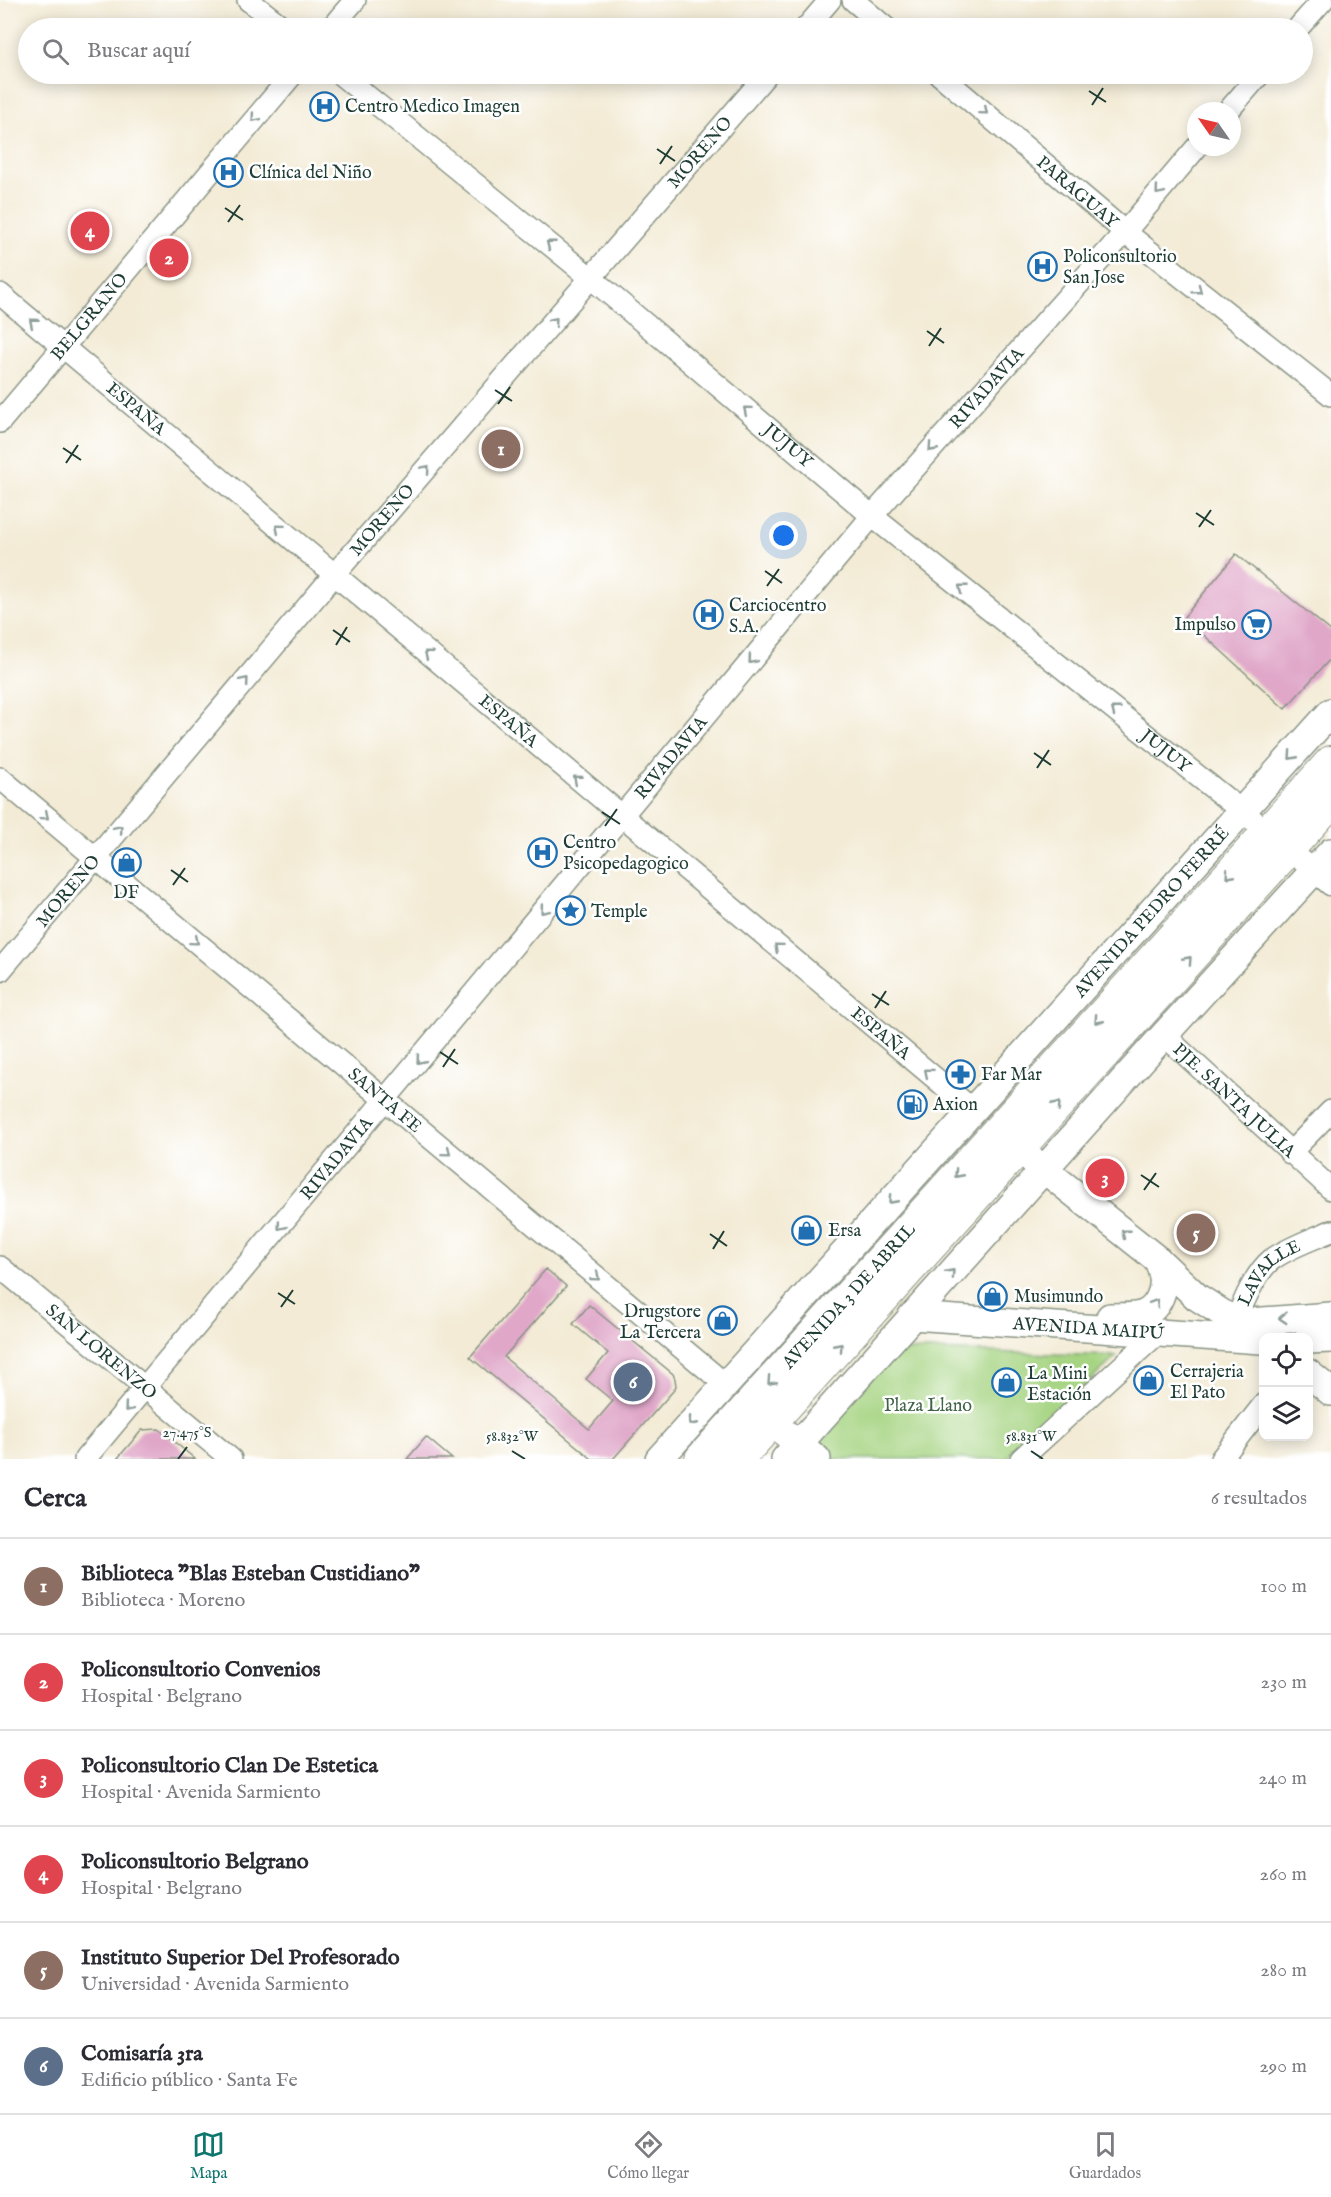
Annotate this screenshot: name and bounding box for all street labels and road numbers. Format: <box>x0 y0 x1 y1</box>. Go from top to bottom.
street label: MORENO <box>663 112 738 194</box>
street label: PARAGUAY <box>1031 152 1123 235</box>
street label: BELGRANO <box>47 269 133 366</box>
street label: RIVADAVIA <box>945 343 1030 434</box>
street label: ESPAÑA <box>101 378 171 442</box>
street label: JUJUY <box>756 418 817 474</box>
street label: MORENO <box>345 480 420 562</box>
street label: ESPAÑA <box>473 690 543 754</box>
street label: RIVADAVIA <box>630 711 714 805</box>
street label: JUJUY <box>1134 724 1196 779</box>
street label: AVENIDA PEDRO FERRÉ <box>1069 821 1235 1004</box>
street label: MORENO <box>32 851 106 933</box>
street label: ESPAÑA <box>846 1002 915 1066</box>
street label: PJE. SANTA JULIA <box>1167 1039 1300 1164</box>
street label: SANTA FE <box>342 1064 426 1139</box>
street label: RIVADAVIA <box>296 1112 379 1205</box>
street label: AVENIDA 3 DE ABRIL <box>777 1219 922 1375</box>
street label: LAVALLE <box>1233 1235 1305 1310</box>
street label: SAN LORENZO <box>40 1300 161 1405</box>
street label: AVENIDA MAIPÚ <box>1011 1313 1166 1346</box>

